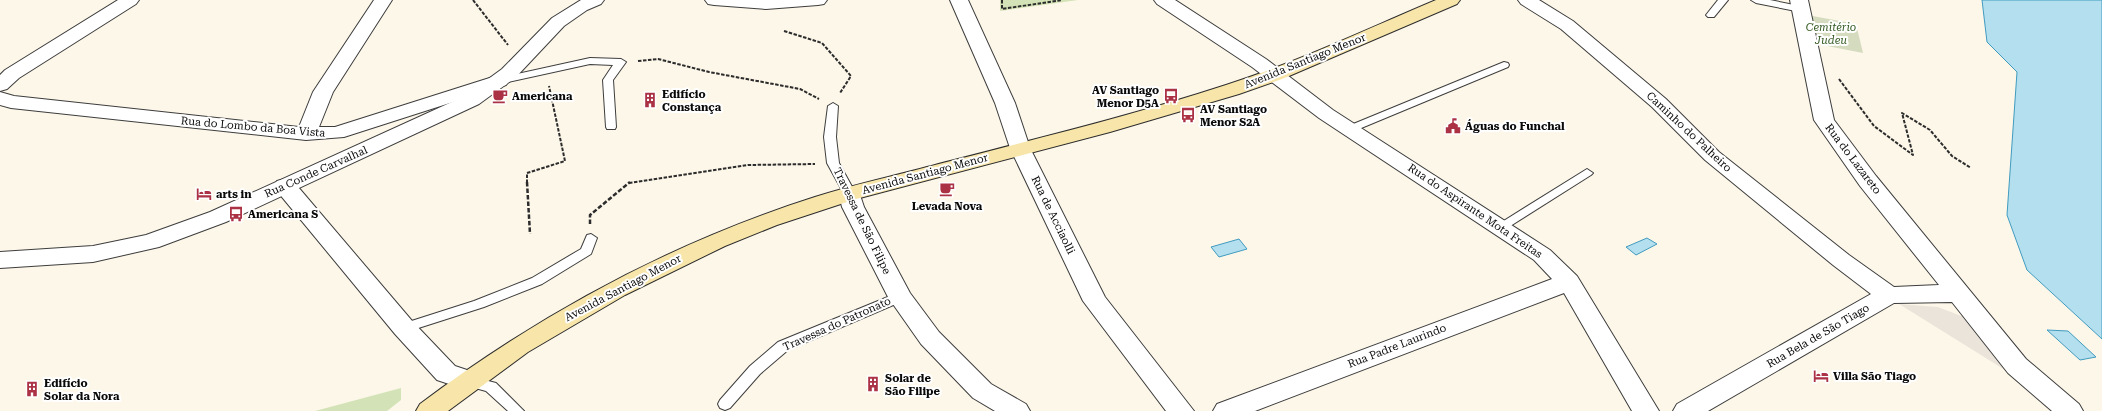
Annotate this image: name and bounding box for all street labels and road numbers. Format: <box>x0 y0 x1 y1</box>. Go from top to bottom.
street label: Avenida Santiago Menor <box>1242 30 1368 91</box>
street label: Caminho do Palheiro <box>1644 89 1734 175</box>
street label: Rua do Lombo da Boa Vista <box>180 114 326 140</box>
street label: Rua do Lazareto <box>1822 121 1884 197</box>
street label: Rua Conde Carvalhal <box>263 143 370 201</box>
street label: Avenida Santiago Menor <box>861 151 990 197</box>
street label: Rua do Aspirante Mota Freitas <box>1405 161 1545 261</box>
street label: Travessa de São Filipe <box>831 166 893 276</box>
street label: Rua de Acciaolli <box>1028 174 1078 257</box>
street label: Avenida Santiago Menor <box>563 252 684 324</box>
street label: Travessa do Patronato <box>781 294 893 354</box>
street label: Rua Bela de São Tiago <box>1764 301 1872 371</box>
street label: Rua Padre Laurindo <box>1346 321 1448 371</box>

